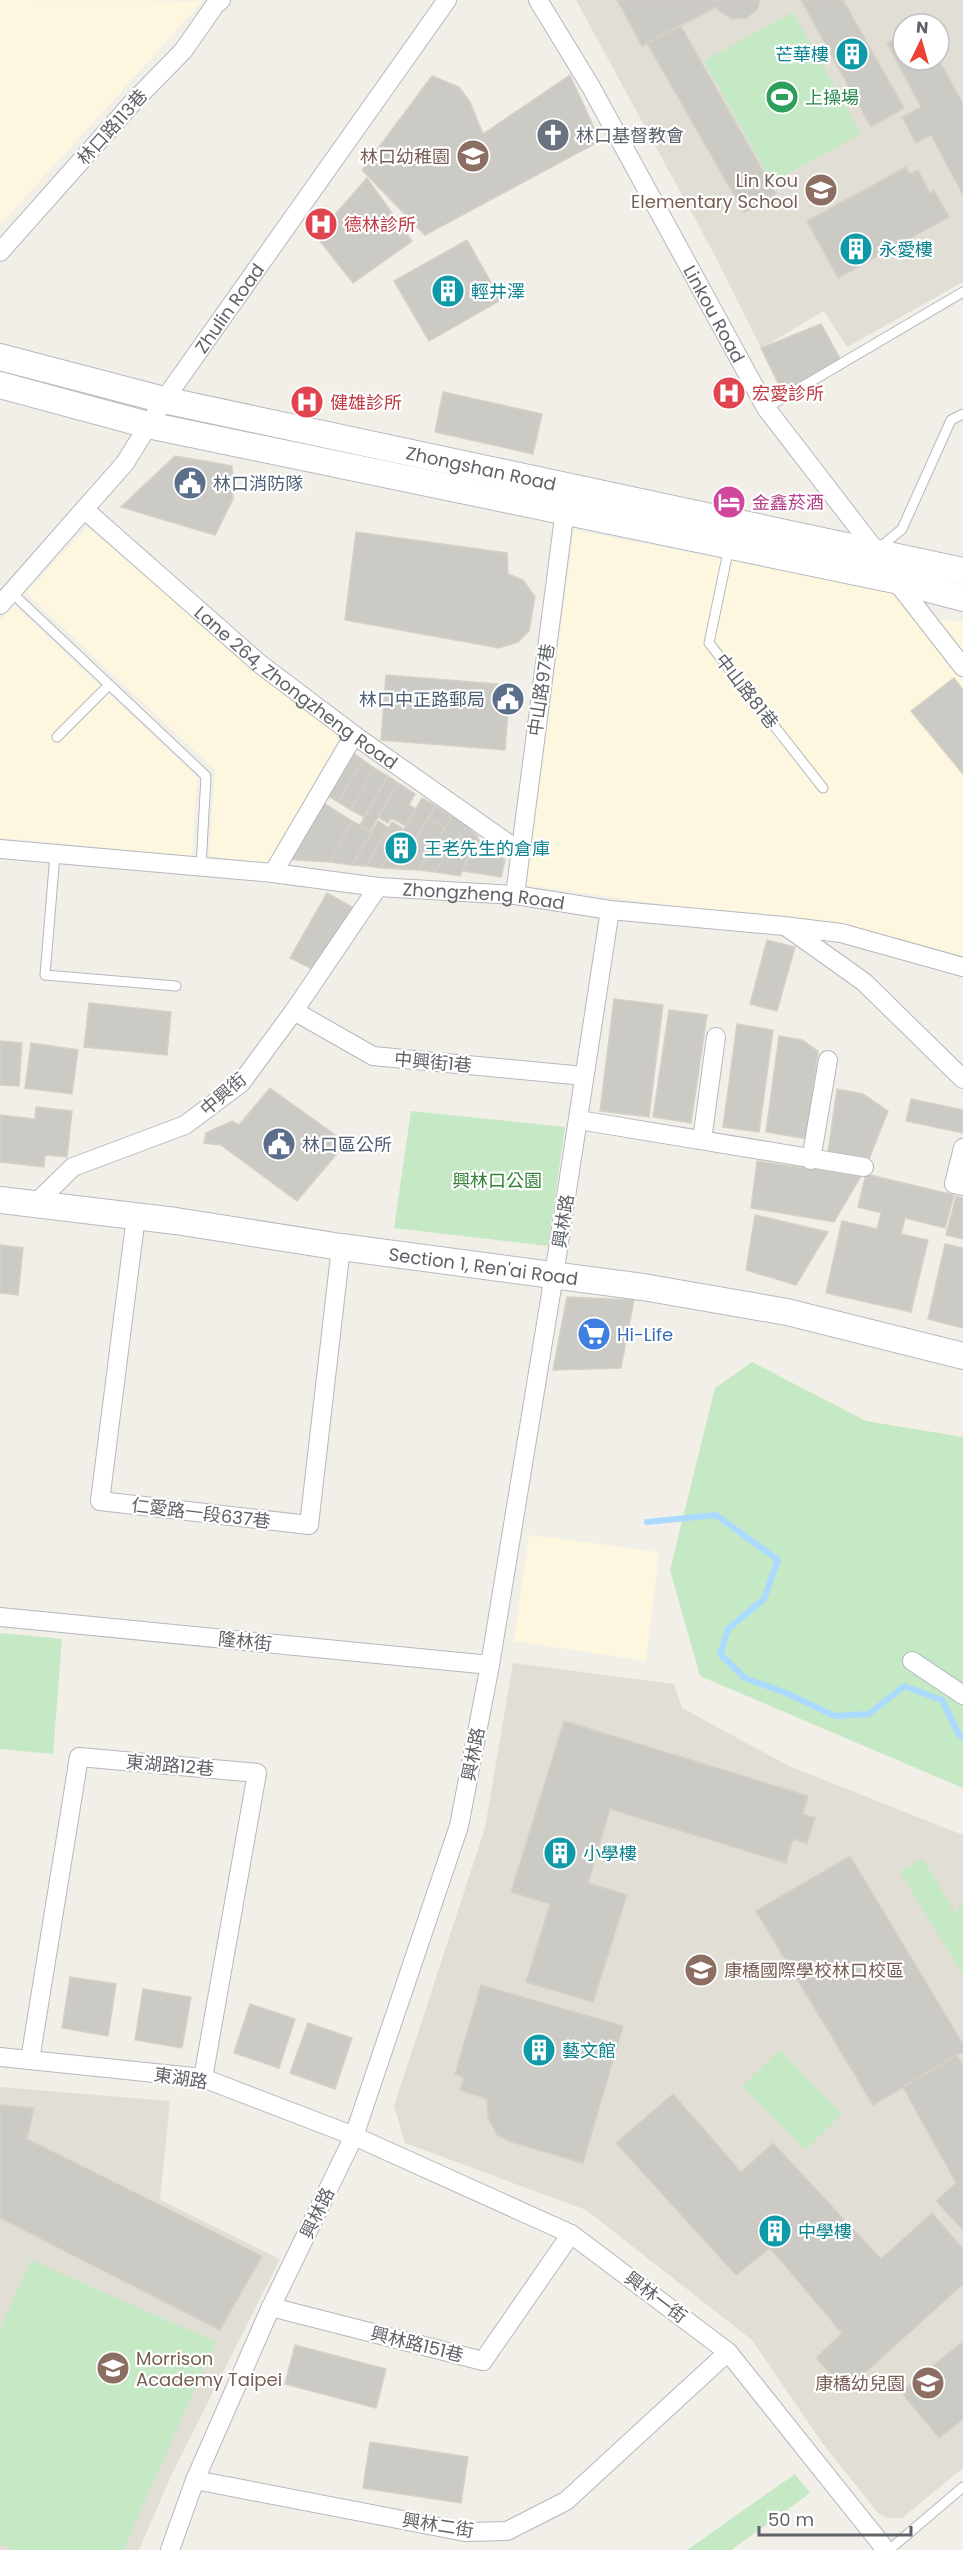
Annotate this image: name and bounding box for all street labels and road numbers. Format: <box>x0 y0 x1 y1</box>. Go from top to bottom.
street label: 林口路113巷 <box>71 84 153 170</box>
street label: Zhulin Road <box>189 258 270 358</box>
street label: Linkou Road <box>678 260 751 367</box>
street label: Zhongshan Road <box>404 440 559 496</box>
street label: Lane 264, Zhongzheng Road <box>189 600 403 775</box>
street label: 中山路97巷 <box>522 642 560 738</box>
street label: 中山路81巷 <box>710 648 784 734</box>
street label: Zhongzheng Road <box>402 876 567 915</box>
street label: 中興街1巷 <box>393 1046 473 1078</box>
street label: 中興街 <box>194 1067 252 1121</box>
street label: 興林路 <box>546 1192 580 1250</box>
street label: Section 1, Ren'ai Road <box>387 1241 580 1291</box>
street label: 仁愛路一段637巷 <box>130 1492 272 1534</box>
street label: 隆林街 <box>217 1626 273 1656</box>
street label: 興林路 <box>456 1725 490 1783</box>
street label: 東湖路12巷 <box>125 1749 215 1781</box>
street label: 東湖路 <box>152 2061 210 2095</box>
street label: 興林路 <box>294 2183 340 2243</box>
street label: 興林一街 <box>620 2265 692 2329</box>
street label: 興林路151巷 <box>368 2320 466 2368</box>
street label: 興林二街 <box>400 2507 476 2543</box>

